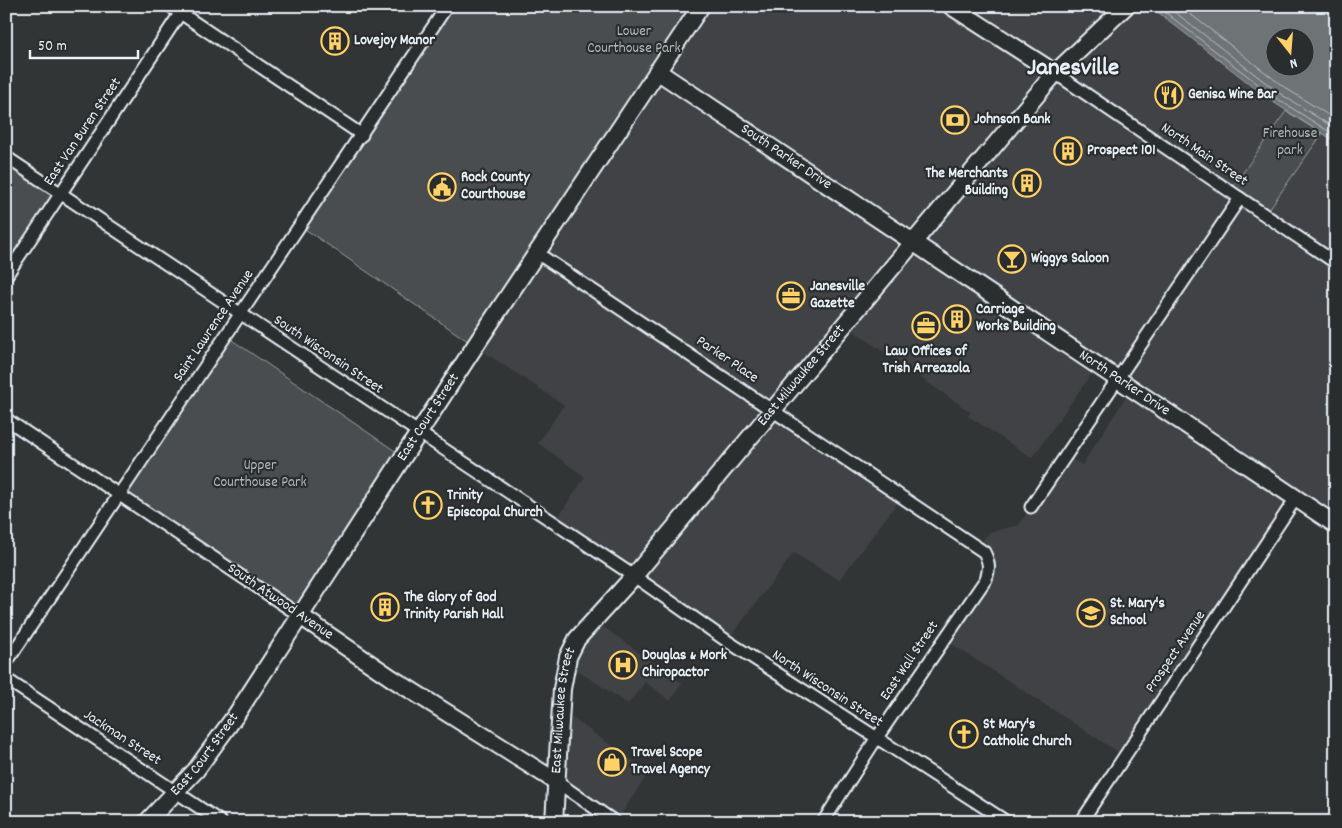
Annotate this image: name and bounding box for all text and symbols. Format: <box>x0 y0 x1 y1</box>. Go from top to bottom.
park label: Lower Courthouse Park <box>587 21 681 60</box>
building icon: Lovejoy Manor <box>320 26 350 56</box>
scale bar <box>30 28 138 60</box>
north arrow <box>1264 28 1314 78</box>
place label: Lovejoy Manor <box>354 30 435 52</box>
text: 50 m <box>38 36 67 58</box>
district label: Janesville <box>1027 51 1119 87</box>
text: N <box>1287 52 1299 73</box>
street label: East Van Buren Street <box>39 73 128 191</box>
restaurant icon: Genisa Wine Bar <box>1154 80 1184 110</box>
place label: Genisa Wine Bar <box>1188 84 1277 106</box>
bank icon: Johnson Bank <box>940 105 970 135</box>
place label: Johnson Bank <box>974 109 1051 131</box>
street label: North Main Street <box>1156 118 1252 193</box>
street label: South Parker Drive <box>736 119 836 196</box>
park label: Firehouse park <box>1263 123 1318 162</box>
building icon: Prospect 101 <box>1053 136 1083 166</box>
place label: Prospect 101 <box>1087 140 1156 162</box>
place label: The Merchants Building <box>925 163 1008 202</box>
place label: Rock County Courthouse <box>461 167 531 206</box>
building icon: The Merchants Building <box>1012 168 1042 198</box>
public building icon: Rock County Courthouse <box>427 172 457 202</box>
bar icon: Wiggys Saloon <box>997 244 1027 274</box>
place label: Wiggys Saloon <box>1031 248 1109 270</box>
street label: Saint Lawrence Avenue <box>168 265 260 387</box>
place label: Janesville Gazette <box>810 276 865 315</box>
office icon: Janesville Gazette <box>776 281 806 311</box>
place label: Carriage Works Building <box>976 299 1056 338</box>
building icon: Carriage Works Building <box>942 304 972 334</box>
street label: South Wisconsin Street <box>268 310 388 400</box>
office icon: Law Offices of Trish Arreazola <box>911 311 941 341</box>
street label: East Milwaukee Street <box>752 320 851 431</box>
street label: Parker Place <box>691 331 763 389</box>
place label: Law Offices of Trish Arreazola <box>883 341 970 380</box>
street label: North Parker Drive <box>1074 345 1175 422</box>
street label: East Court Street <box>392 369 466 466</box>
park label: Upper Courthouse Park <box>213 455 307 494</box>
place label: Trinity Episcopal Church <box>447 485 543 524</box>
church icon: Trinity Episcopal Church <box>413 490 443 520</box>
street label: South Atwood Avenue <box>223 558 338 646</box>
place label: The Glory of God Trinity Parish Hall <box>404 587 504 626</box>
building icon: The Glory of God Trinity Parish Hall <box>370 592 400 622</box>
place label: St. Mary's School <box>1110 593 1165 632</box>
school or university icon: St. Mary's School <box>1076 598 1106 628</box>
street label: Prospect Avenue <box>1140 606 1212 697</box>
street label: East Wall Street <box>875 616 945 705</box>
street label: East Milwaukee Street <box>546 643 582 774</box>
place label: Douglas & Mork Chiropactor <box>642 645 727 684</box>
street label: North Wisconsin Street <box>767 645 887 734</box>
hospital icon: Douglas & Mork Chiropactor <box>608 650 638 680</box>
street label: Jackman Street <box>79 705 166 772</box>
street label: East Court Street <box>165 708 245 801</box>
place label: St Mary's Catholic Church <box>983 714 1072 753</box>
church icon: St Mary's Catholic Church <box>949 719 979 749</box>
place label: Travel Scope Travel Agency <box>631 742 711 781</box>
shop icon: Travel Scope Travel Agency <box>597 747 627 777</box>

